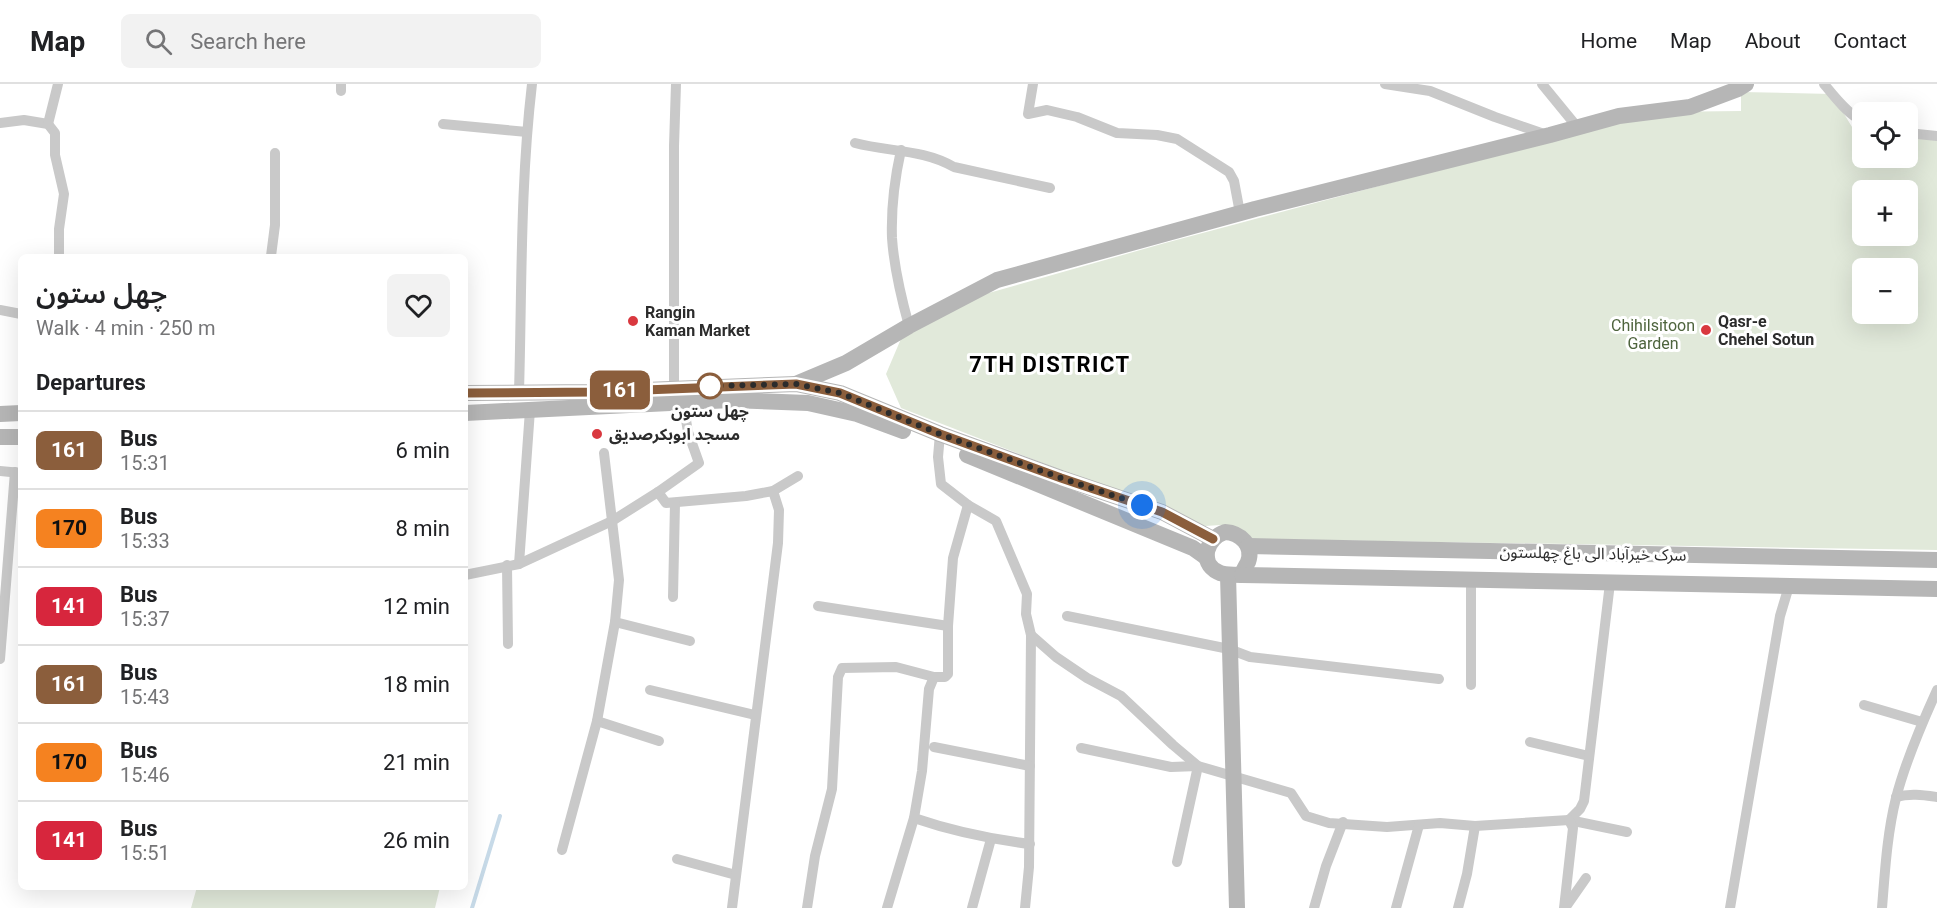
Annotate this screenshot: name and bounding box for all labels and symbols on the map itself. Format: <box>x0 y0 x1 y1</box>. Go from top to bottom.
place label: Rangin Kaman Market <box>645 303 751 340</box>
place label: Qasr-e Chehel Sotun <box>1718 312 1814 349</box>
marker: Rangin Kaman Market <box>626 314 640 328</box>
park label: Chihilsitoon Garden <box>1611 316 1695 353</box>
marker: Qasr-e Chehel Sotun <box>1699 323 1713 337</box>
district label: 7TH DISTRICT <box>969 352 1131 377</box>
line badge: 161 <box>586 370 654 410</box>
marker: چهل ستون <box>697 373 723 399</box>
place label: چهل ستون <box>671 402 749 422</box>
place label: مسجد ابوبکرصدیق <box>609 425 740 445</box>
marker: مسجد ابوبکرصدیق <box>590 427 604 441</box>
your location <box>1127 490 1157 520</box>
street label: سرک خیرآباد الی باغ چهلستون <box>1499 542 1687 568</box>

